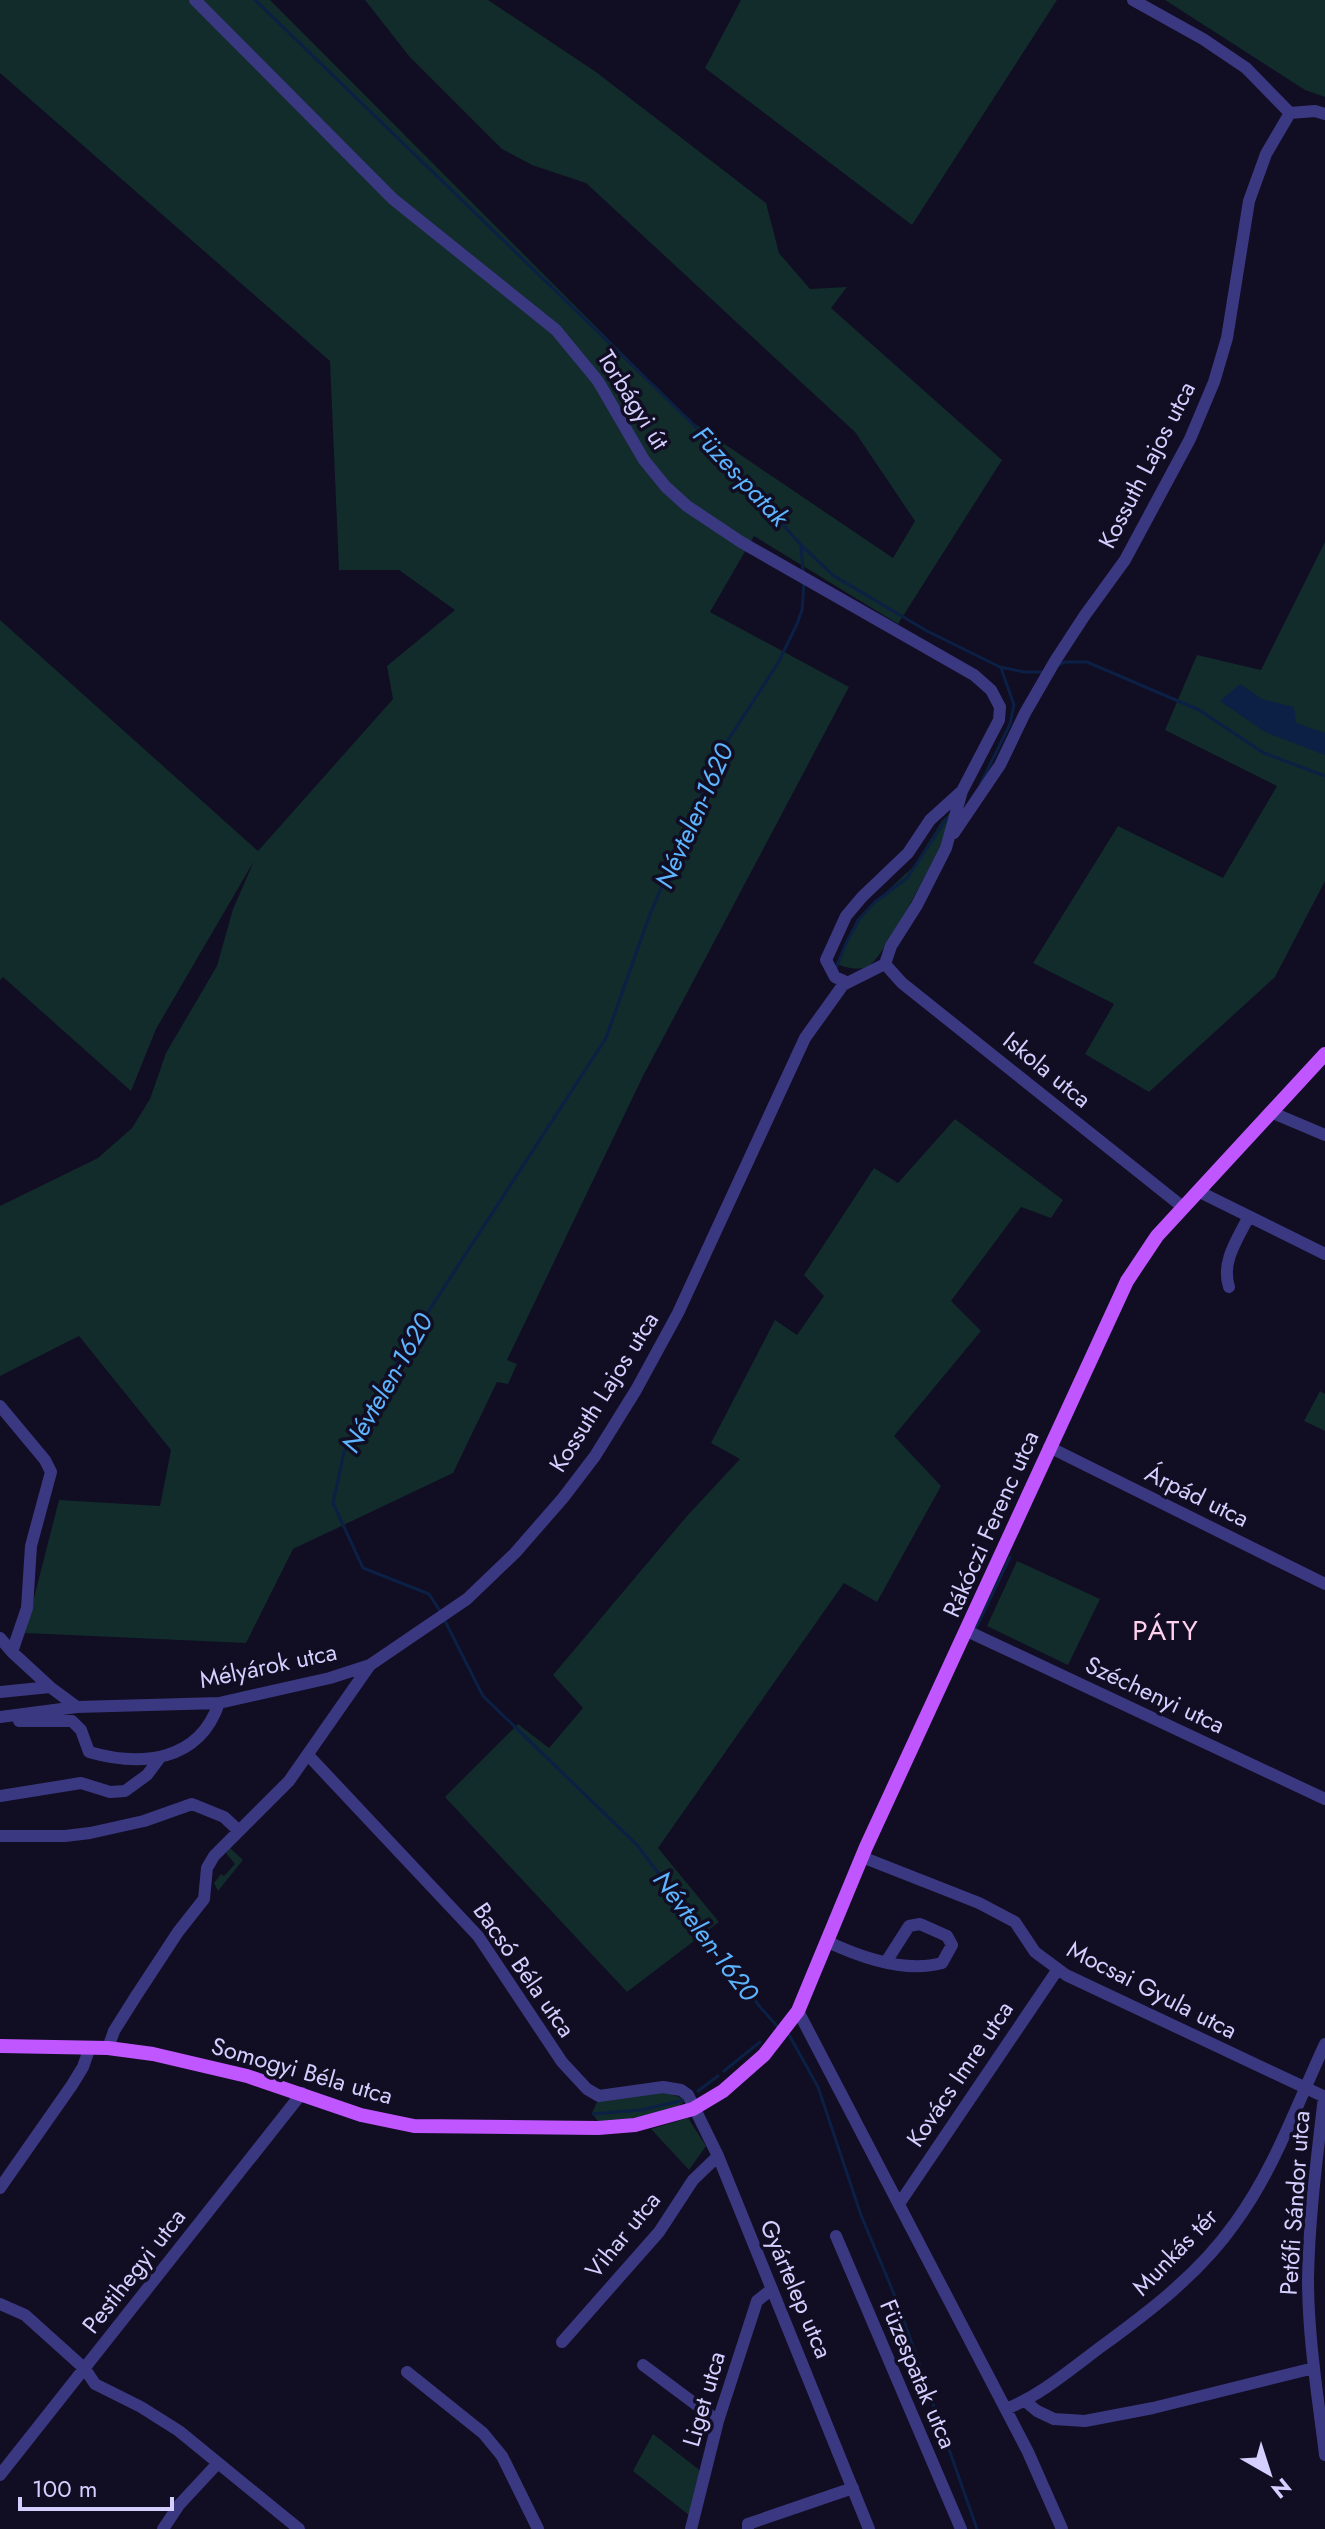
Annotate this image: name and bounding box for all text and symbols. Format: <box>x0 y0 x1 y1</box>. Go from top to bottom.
street label: Torbágyi út <box>589 343 678 456</box>
street label: Kossuth Lajos utca <box>1089 375 1204 554</box>
water label: Füzes-patak <box>684 417 799 536</box>
water label: Névtelen-1620 <box>645 737 743 895</box>
street label: Iskola utca <box>996 1023 1099 1116</box>
street label: Kossuth Lajos utca <box>540 1305 667 1479</box>
water label: Névtelen-1620 <box>332 1306 443 1460</box>
street label: Rákóczi Ferenc utca <box>934 1425 1047 1623</box>
street label: Árpád utca <box>1139 1455 1255 1536</box>
district label: PÁTY <box>1132 1610 1200 1651</box>
street label: Mélyárok utca <box>196 1634 340 1697</box>
street label: Széchenyi utca <box>1080 1647 1231 1742</box>
water label: Névtelen-1620 <box>644 1863 768 2010</box>
street label: Bacsó Béla utca <box>465 1895 584 2044</box>
street label: Mocsai Gyula utca <box>1061 1932 1243 2047</box>
street label: Kovács Imre utca <box>898 1994 1021 2154</box>
street label: Somogyi Béla utca <box>207 2028 397 2113</box>
street label: Petőfi Sándor utca <box>1271 2109 1318 2296</box>
street label: Vihar utca <box>577 2184 669 2286</box>
street label: Munkás tér <box>1124 2199 1226 2303</box>
street label: Pestihegyi utca <box>73 2201 194 2341</box>
street label: Gyártelep utca <box>752 2214 841 2364</box>
street label: Füzespatak utca <box>871 2294 966 2454</box>
street label: Liget utca <box>673 2347 734 2451</box>
north arrow <box>1229 2433 1309 2513</box>
scale bar <box>20 2461 172 2511</box>
text: 100 m <box>32 2471 98 2506</box>
text: N <box>1265 2471 1298 2506</box>

